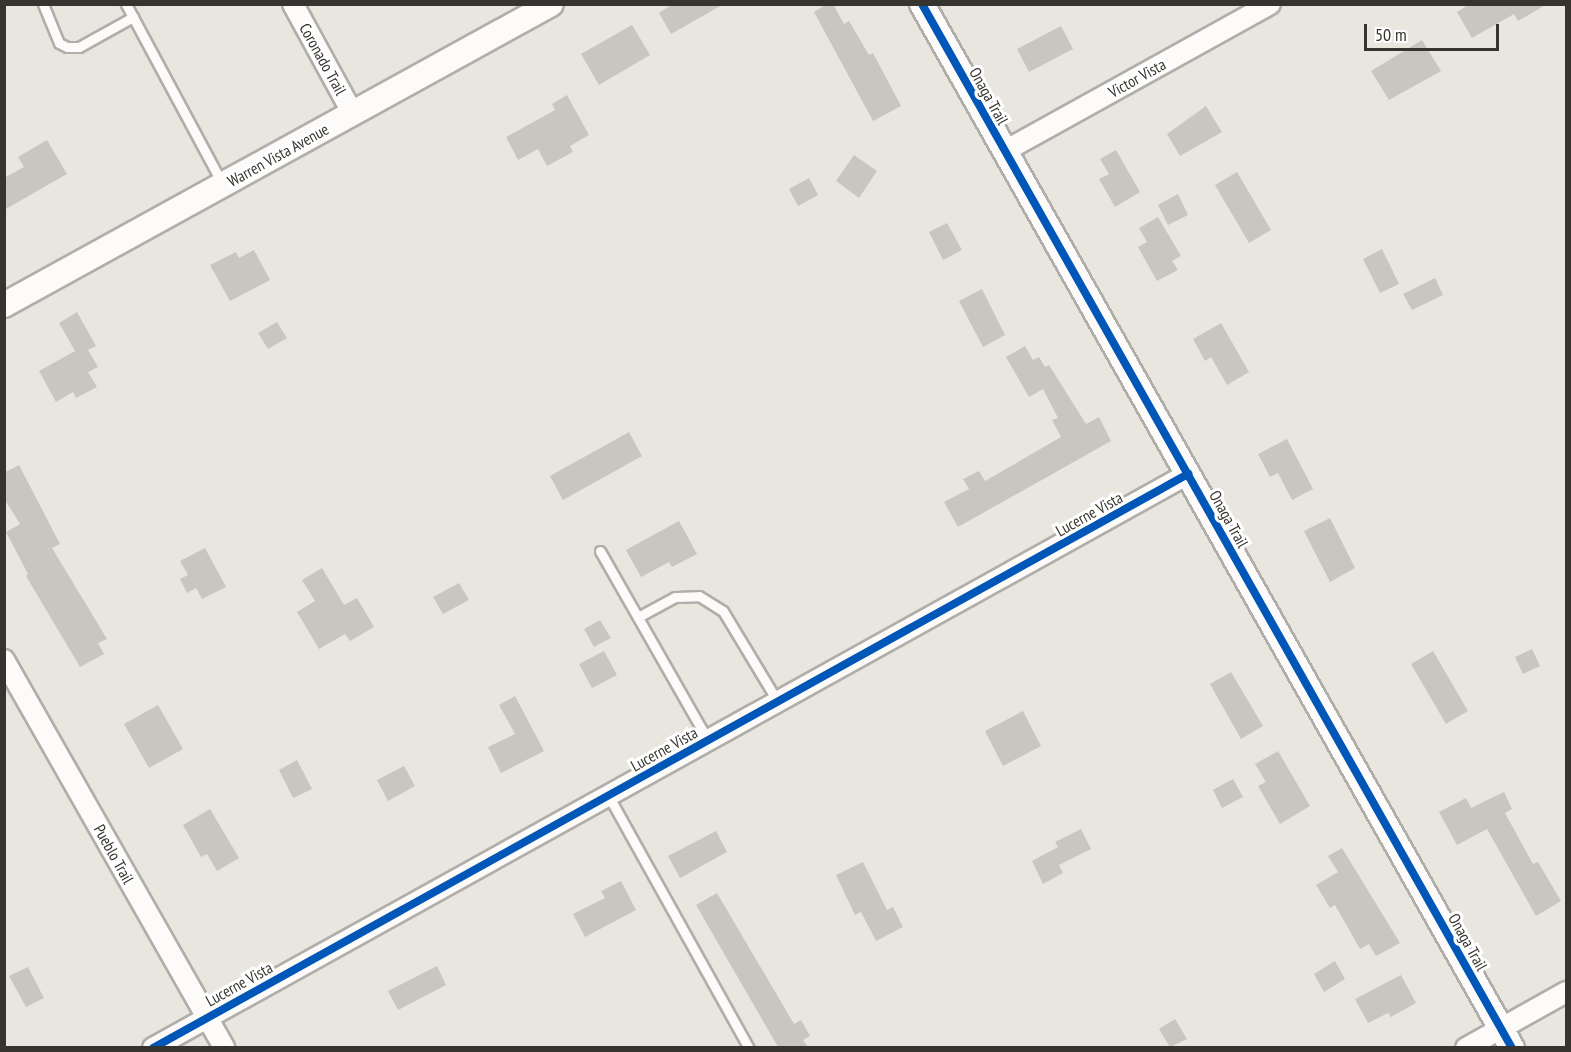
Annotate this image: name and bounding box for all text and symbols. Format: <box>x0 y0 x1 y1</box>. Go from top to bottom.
scale bar <box>1367 12 1502 50</box>
street label: Coronado Trail <box>295 20 351 98</box>
text: 50 m <box>1375 23 1407 46</box>
street label: Victor Vista <box>1105 54 1169 102</box>
street label: Onaga Trail <box>965 64 1013 128</box>
street label: Warren Vista Avenue <box>224 119 332 191</box>
street label: Onaga Trail <box>1205 487 1253 551</box>
street label: Lucerne Vista <box>1052 488 1126 540</box>
street label: Lucerne Vista <box>627 723 701 775</box>
street label: Pueblo Trail <box>90 821 138 887</box>
street label: Onaga Trail <box>1444 910 1492 974</box>
street label: Lucerne Vista <box>202 958 276 1010</box>

